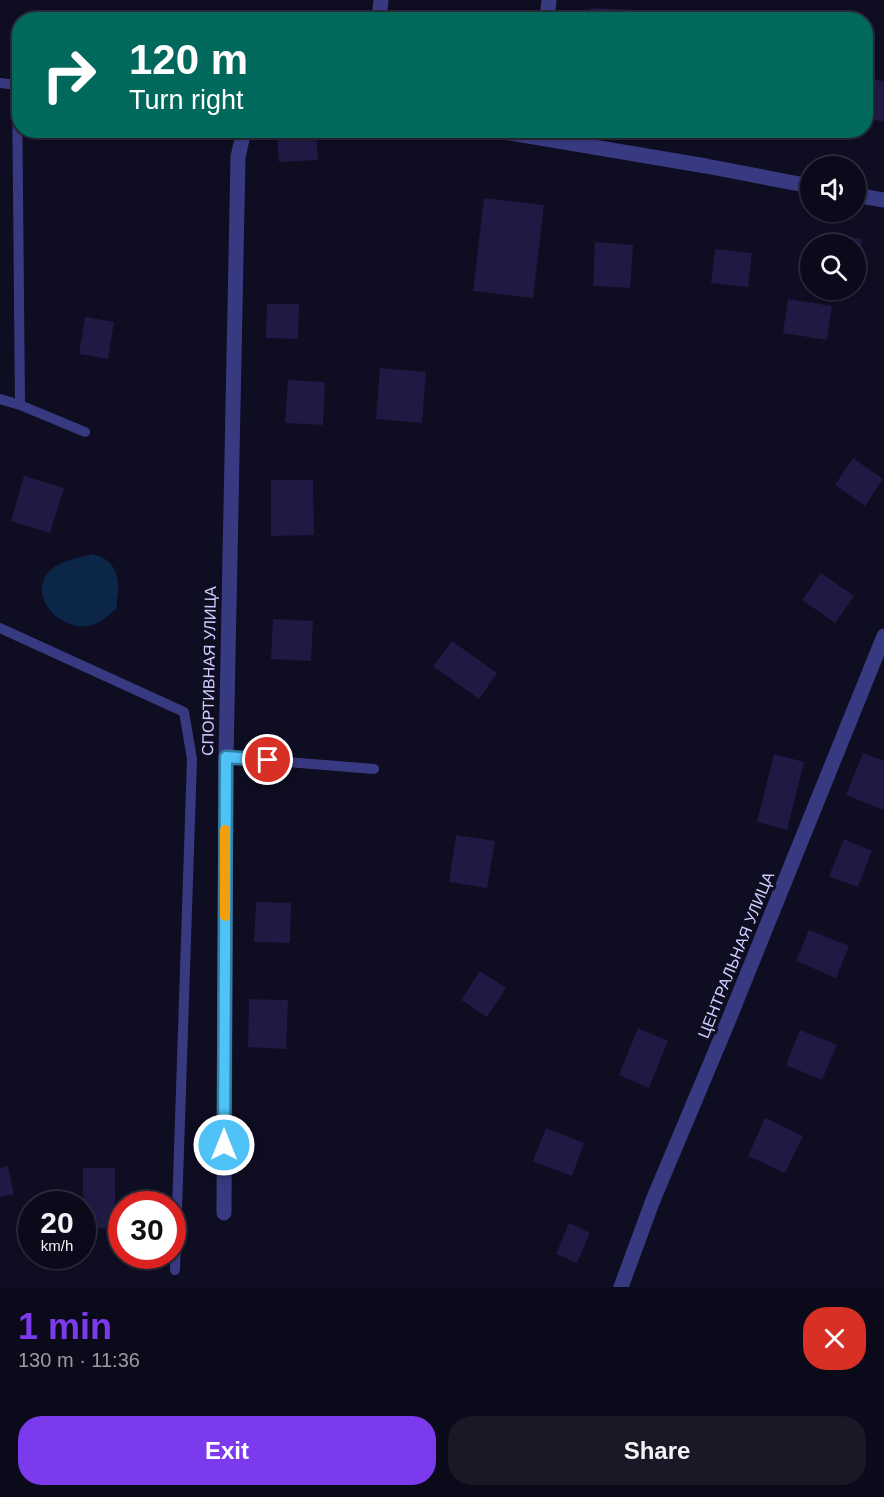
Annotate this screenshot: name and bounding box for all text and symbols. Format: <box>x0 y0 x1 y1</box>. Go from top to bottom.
icon: right <box>30 36 108 114</box>
text: 120 m <box>129 36 248 83</box>
text: Turn right <box>129 85 244 115</box>
map controls <box>800 156 866 300</box>
button: sound <box>800 156 866 222</box>
button: search <box>800 234 866 300</box>
street label: СПОРТИВНАЯ УЛИЦА <box>199 586 219 756</box>
pin <box>242 734 293 785</box>
icon: arrive <box>251 743 284 776</box>
street label: ЦЕНТРАЛЬНАЯ УЛИЦА <box>695 869 777 1041</box>
position arrow <box>192 1113 256 1177</box>
speed limit sign: 30 <box>108 1191 186 1269</box>
text: 20 <box>40 1206 74 1239</box>
text: km/h <box>41 1237 73 1254</box>
text: 1 min <box>18 1306 112 1347</box>
button: close <box>803 1307 866 1370</box>
text: 130 m · 11:36 <box>18 1349 140 1371</box>
button: Exit <box>18 1416 436 1485</box>
button: Share <box>448 1416 866 1485</box>

